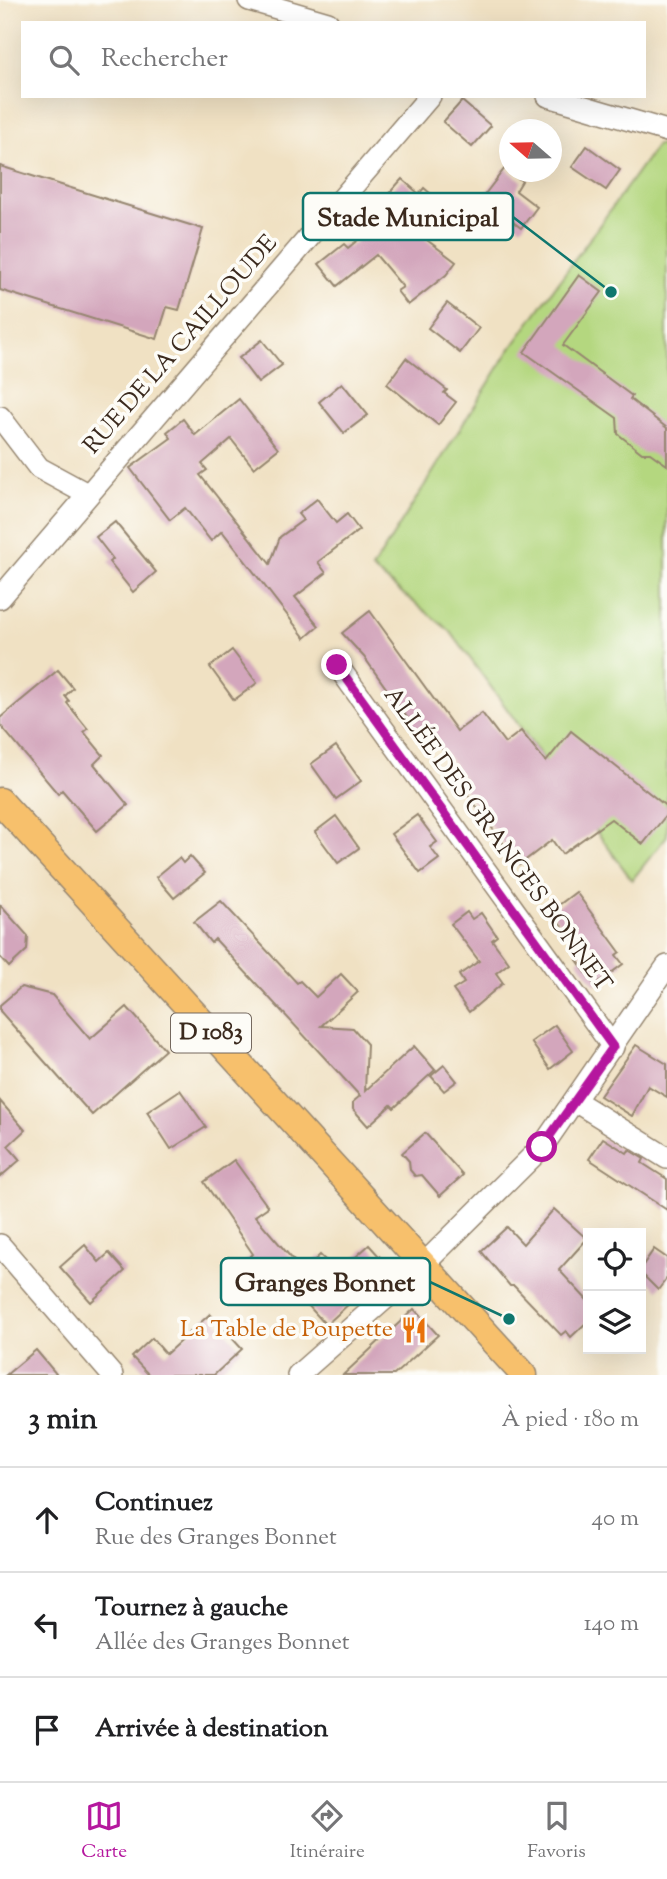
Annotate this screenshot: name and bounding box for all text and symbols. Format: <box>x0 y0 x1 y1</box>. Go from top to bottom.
search box <box>21 21 646 98</box>
icon: search <box>45 41 83 79</box>
text: Rechercher <box>101 41 228 78</box>
north arrow <box>499 119 562 182</box>
callout: Stade Municipal <box>303 193 513 240</box>
text: Stade Municipal <box>317 201 500 238</box>
street label: RUE DE LA CAILLOUDE <box>76 227 286 462</box>
route end <box>321 649 352 680</box>
street label: ALLÉE DES GRANGES BONNET <box>375 681 619 1000</box>
road number: D 1083 <box>171 1014 251 1052</box>
route start <box>526 1131 557 1162</box>
map controls <box>583 1228 646 1354</box>
button: locate <box>583 1228 646 1291</box>
callout: Granges Bonnet <box>221 1258 430 1305</box>
text: Granges Bonnet <box>235 1266 415 1303</box>
button: layers <box>583 1291 646 1354</box>
place label: La Table de Poupette <box>180 1313 393 1347</box>
restaurant icon: La Table de Poupette <box>399 1315 429 1345</box>
text: 3 min <box>28 1399 98 1442</box>
text: À pied · 180 m <box>502 1404 639 1437</box>
text: Continuez <box>95 1485 213 1522</box>
icon: ahead <box>28 1501 66 1539</box>
text: 40 m <box>592 1503 639 1536</box>
text: Rue des Granges Bonnet <box>95 1522 337 1555</box>
text: Tournez à gauche <box>95 1590 288 1627</box>
icon: left <box>28 1606 66 1644</box>
text: 140 m <box>584 1608 639 1641</box>
text: Allée des Granges Bonnet <box>95 1627 350 1660</box>
icon: arrive <box>28 1711 66 1749</box>
text: Arrivée à destination <box>95 1711 328 1748</box>
tab: Carte <box>81 1797 127 1866</box>
tab: Itinéraire <box>290 1797 365 1866</box>
tab: Favoris <box>527 1797 586 1866</box>

